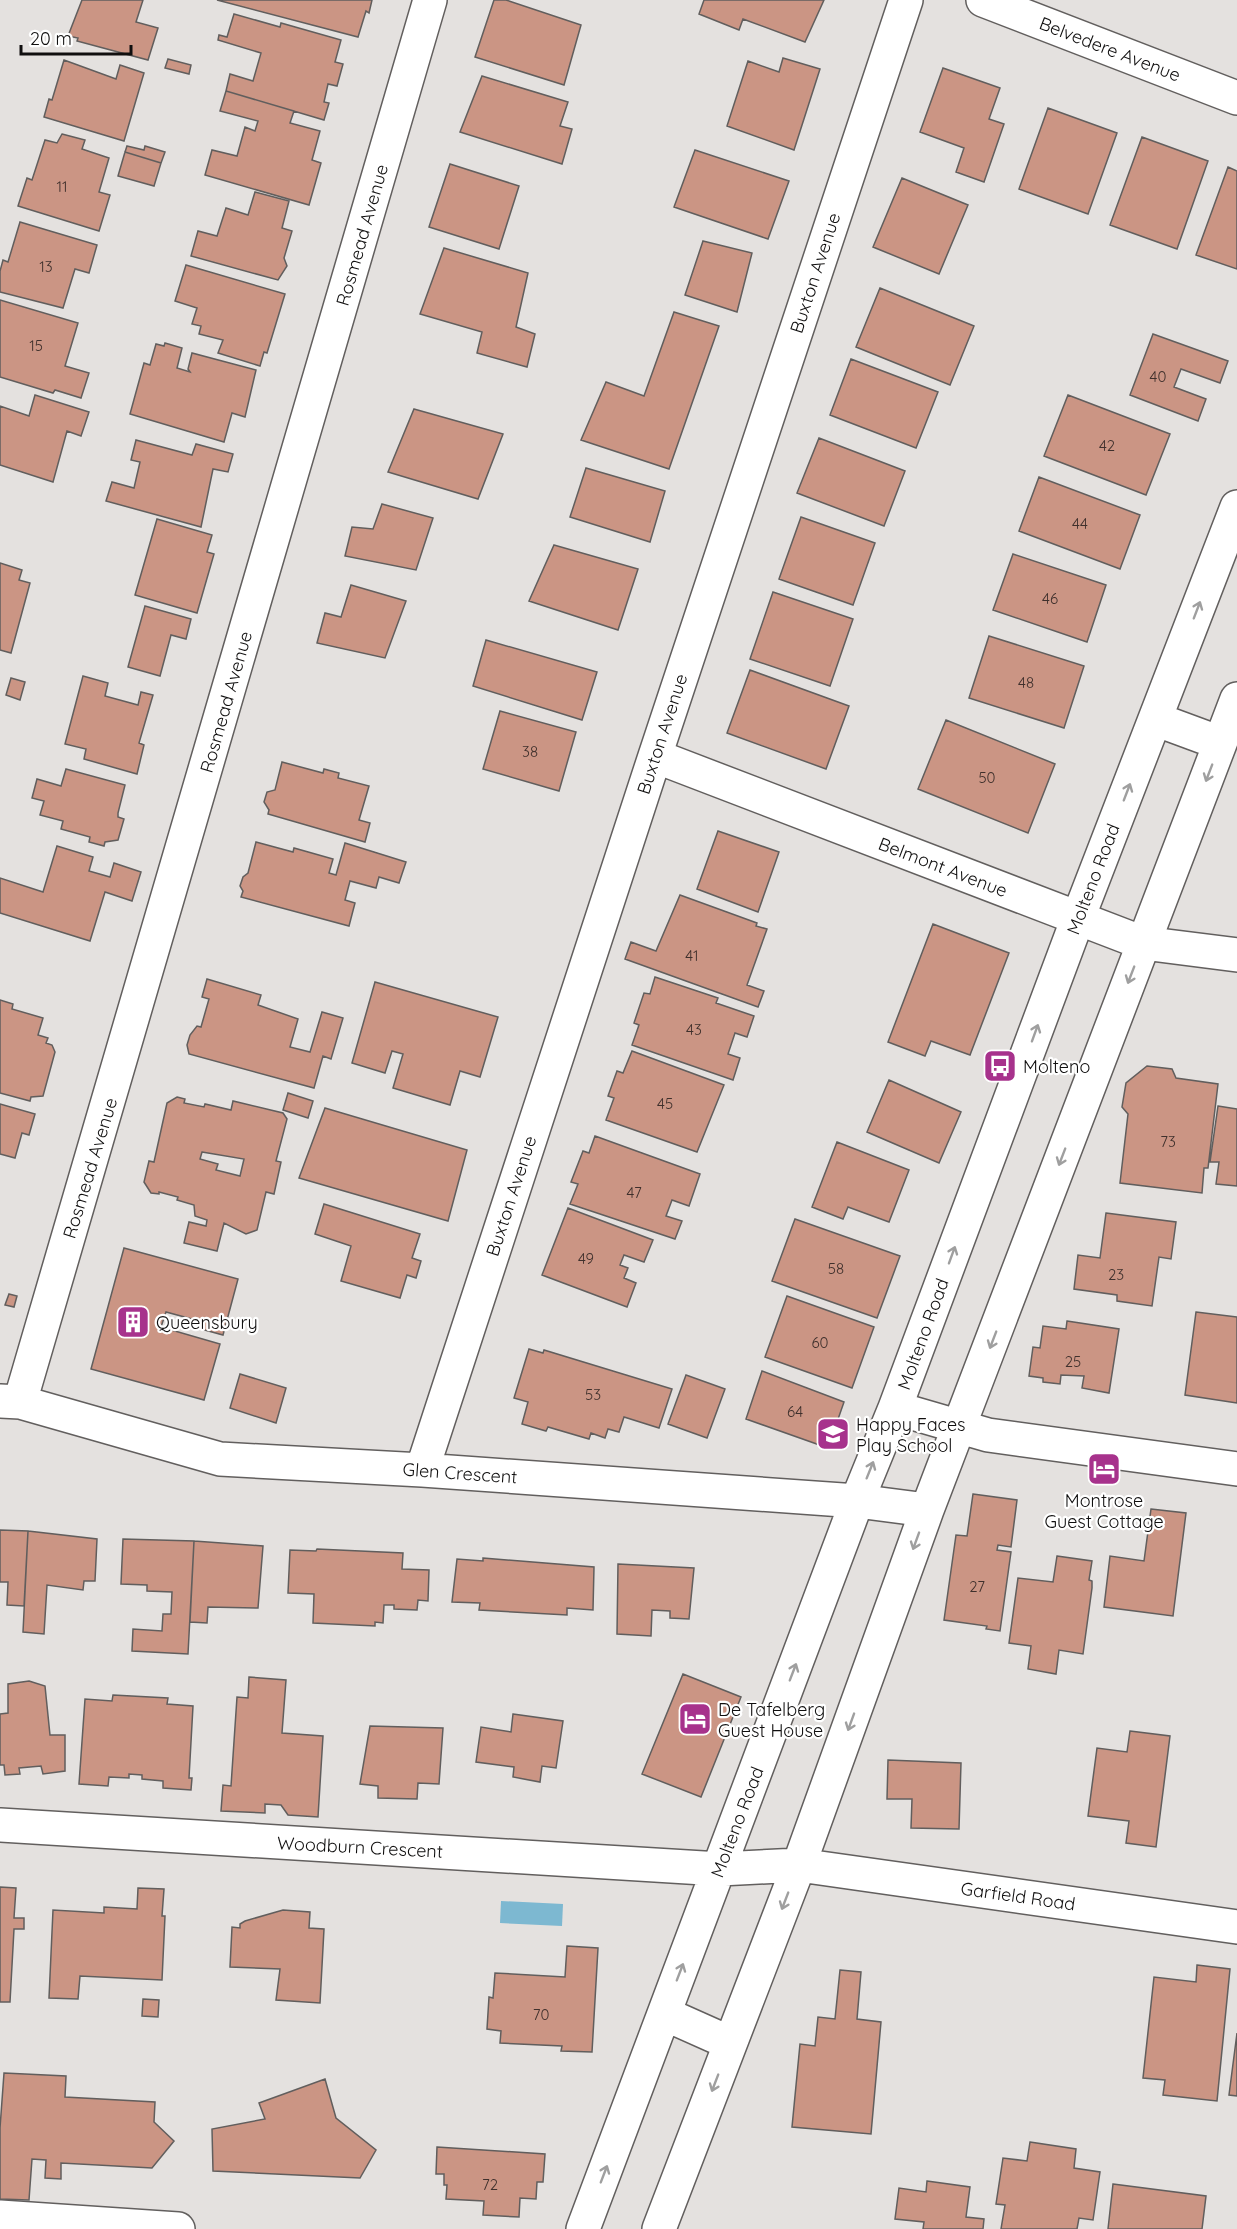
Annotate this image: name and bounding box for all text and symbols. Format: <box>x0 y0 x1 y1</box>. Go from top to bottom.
street label: Belvedere Avenue <box>1036 11 1184 87</box>
scale bar <box>21 18 130 56</box>
text: 20 m <box>30 27 72 50</box>
street label: Rosmead Avenue <box>331 162 393 308</box>
house number: 11 <box>56 177 68 196</box>
street label: Buxton Avenue <box>785 210 845 336</box>
house number: 13 <box>39 257 53 276</box>
house number: 15 <box>29 336 43 355</box>
house number: 40 <box>1150 367 1166 386</box>
house number: 42 <box>1099 436 1115 455</box>
house number: 44 <box>1072 514 1088 533</box>
house number: 46 <box>1042 589 1058 608</box>
one-way arrow <box>1192 601 1203 620</box>
street label: Rosmead Avenue <box>195 629 257 775</box>
street label: Buxton Avenue <box>632 671 692 797</box>
house number: 48 <box>1018 673 1034 692</box>
house number: 38 <box>522 742 538 761</box>
one-way arrow <box>1202 763 1213 782</box>
house number: 50 <box>978 768 996 787</box>
one-way arrow <box>1122 783 1133 802</box>
street label: Molteno Road <box>1061 820 1125 938</box>
street label: Belmont Avenue <box>875 832 1011 902</box>
house number: 41 <box>685 946 699 965</box>
one-way arrow <box>1125 965 1136 984</box>
house number: 43 <box>686 1020 702 1039</box>
one-way arrow <box>1031 1024 1042 1043</box>
bus stop icon: Molteno <box>982 1048 1018 1084</box>
place label: Molteno <box>1023 1055 1090 1078</box>
house number: 45 <box>657 1094 673 1113</box>
street label: Rosmead Avenue <box>58 1095 122 1241</box>
house number: 73 <box>1160 1132 1176 1151</box>
street label: Buxton Avenue <box>481 1133 541 1259</box>
one-way arrow <box>1056 1147 1067 1166</box>
house number: 47 <box>626 1183 642 1202</box>
one-way arrow <box>948 1246 959 1265</box>
house number: 49 <box>578 1249 594 1268</box>
house number: 58 <box>828 1259 844 1278</box>
house number: 23 <box>1108 1265 1124 1284</box>
street label: Molteno Road <box>892 1275 954 1393</box>
building icon: Queensbury <box>115 1304 151 1340</box>
place label: Queensbury <box>156 1311 258 1334</box>
one-way arrow <box>987 1330 998 1348</box>
house number: 60 <box>812 1333 829 1352</box>
house number: 25 <box>1065 1352 1081 1371</box>
house number: 53 <box>585 1385 601 1404</box>
house number: 64 <box>787 1402 803 1421</box>
place label: Happy Faces Play School <box>856 1413 966 1457</box>
school or university icon: Happy Faces Play School <box>815 1416 851 1452</box>
hotel icon: Montrose Guest Cottage <box>1086 1451 1122 1487</box>
street label: Glen Crescent <box>402 1458 518 1488</box>
one-way arrow <box>865 1461 876 1480</box>
place label: Montrose Guest Cottage <box>1044 1489 1164 1533</box>
one-way arrow <box>910 1531 921 1550</box>
house number: 27 <box>969 1577 985 1596</box>
one-way arrow <box>789 1663 800 1682</box>
place label: De Tafelberg Guest House <box>718 1698 825 1742</box>
hotel icon: De Tafelberg Guest House <box>677 1701 713 1737</box>
one-way arrow <box>844 1712 855 1731</box>
street label: Molteno Road <box>705 1763 769 1881</box>
street label: Woodburn Crescent <box>276 1831 444 1863</box>
street label: Garfield Road <box>959 1877 1077 1915</box>
one-way arrow <box>779 1891 790 1910</box>
one-way arrow <box>676 1963 687 1982</box>
house number: 70 <box>533 2005 549 2024</box>
one-way arrow <box>709 2073 720 2092</box>
one-way arrow <box>599 2165 610 2184</box>
house number: 72 <box>482 2175 498 2194</box>

